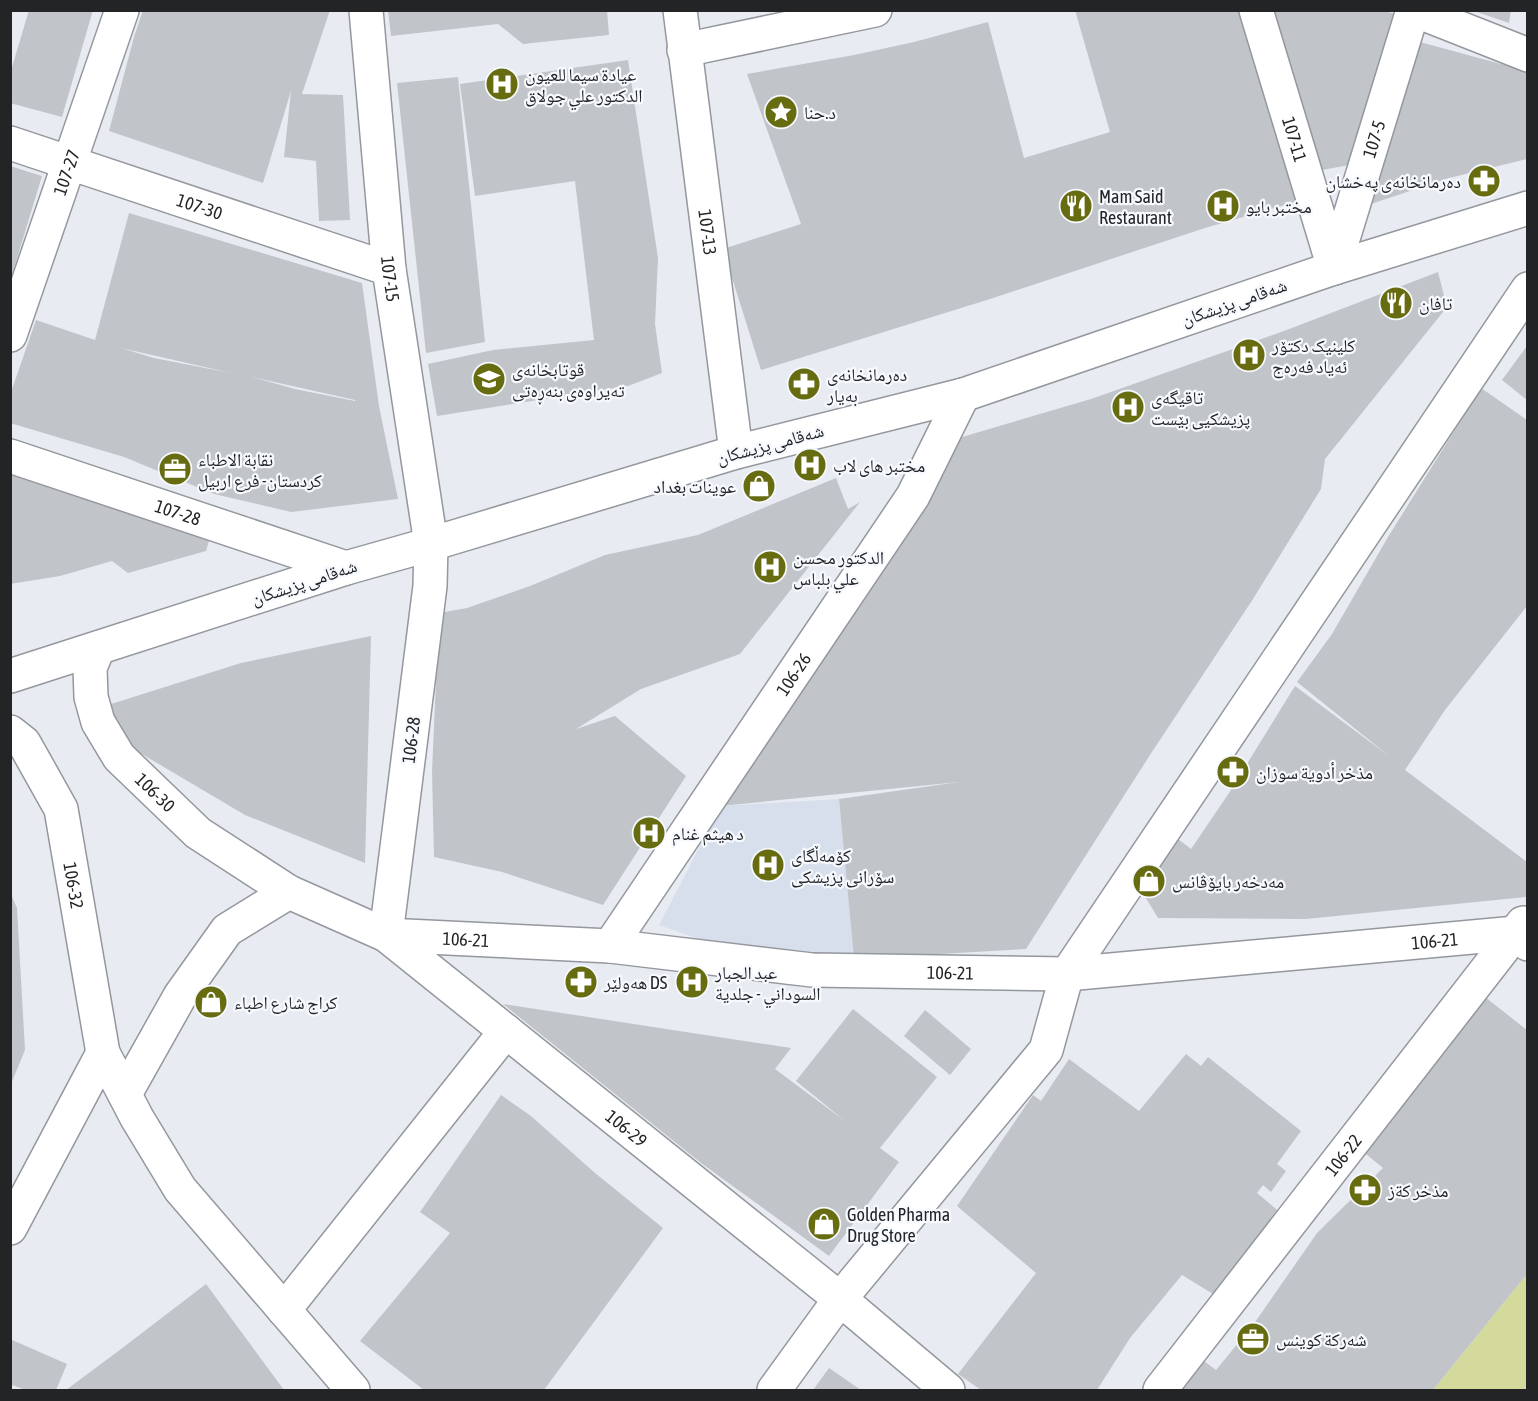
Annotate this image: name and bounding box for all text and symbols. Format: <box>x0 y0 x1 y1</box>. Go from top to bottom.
place label: عيادة سيما للعيون الدكتور علي جولاق <box>525 64 643 110</box>
hospital icon: عيادة سيما للعيون الدكتور علي جولاق <box>484 66 520 102</box>
place icon: د.حنا <box>763 94 799 130</box>
place label: د.حنا <box>804 102 836 123</box>
street label: 107-11 <box>1278 114 1312 164</box>
street label: 107-5 <box>1358 117 1389 160</box>
street label: 107-27 <box>48 147 84 198</box>
pharmacy icon: دەرمانخانەی پەخشان <box>1466 163 1502 199</box>
place label: دەرمانخانەی پەخشان <box>1326 171 1461 193</box>
place label: Mam Said Restaurant <box>1099 186 1172 228</box>
restaurant icon: Mam Said Restaurant <box>1058 188 1094 224</box>
hospital icon: مختبر بايو <box>1205 188 1241 224</box>
street label: 107-30 <box>174 189 225 223</box>
place label: مختبر بايو <box>1246 196 1312 217</box>
street label: 107-13 <box>695 208 721 256</box>
street label: 107-15 <box>377 255 404 303</box>
street label: شەقامی پزیشکان <box>1179 274 1290 331</box>
restaurant icon: تافان <box>1378 285 1414 321</box>
place label: تافان <box>1419 293 1452 315</box>
place label: کلینیک دکتۆر ئەیاد فەرەج <box>1271 335 1356 379</box>
hospital icon: کلینیک دکتۆر ئەیاد فەرەج <box>1231 337 1267 373</box>
place label: قوتابخانه‌ی ته‌یراوه‌ی بنه‌ڕه‌تی <box>512 359 625 404</box>
school or university icon: قوتابخانه‌ی ته‌یراوه‌ی بنه‌ڕه‌تی <box>471 361 507 397</box>
place label: دەرمانخانەی بەیار <box>826 364 907 406</box>
pharmacy icon: دەرمانخانەی بەیار <box>786 366 822 402</box>
place label: تاقیگەی پزیشکیی بێست <box>1151 387 1250 430</box>
hospital icon: تاقیگەی پزیشکیی بێست <box>1110 389 1146 425</box>
street label: شەقامی پزیشکان <box>714 420 826 469</box>
hospital icon: مختبر هاى لاب <box>792 447 828 483</box>
place label: نقابة الاطباء کردستان- فرع اربيل <box>198 449 323 492</box>
office icon: نقابة الاطباء کردستان- فرع اربيل <box>157 451 193 487</box>
place label: مختبر هاى لاب <box>833 455 925 477</box>
shop icon: عوينات بغداد <box>741 468 777 504</box>
place label: عوينات بغداد <box>653 476 736 497</box>
street label: 107-28 <box>152 495 203 529</box>
place label: الدكتور محسن علي بلباس <box>793 547 884 593</box>
hospital icon: الدكتور محسن علي بلباس <box>752 549 788 585</box>
street label: شەقامی پزیشکان <box>248 555 360 610</box>
street label: 106-26 <box>771 649 815 699</box>
street label: 106-28 <box>398 715 424 765</box>
pharmacy icon: مذخر أدوية سوزان <box>1215 754 1251 790</box>
place label: مذخر أدوية سوزان <box>1256 762 1373 784</box>
street label: 106-30 <box>131 768 180 816</box>
hospital icon: د هيثم غنام <box>631 815 667 851</box>
place label: د هيثم غنام <box>672 823 744 846</box>
place label: کۆمەڵگای سۆرانی پزیشکی <box>791 845 894 888</box>
hospital icon: کۆمەڵگای سۆرانی پزیشکی <box>750 847 786 883</box>
street label: 106-32 <box>60 861 88 910</box>
shop icon: مەدخەر بایۆڤانس <box>1131 863 1167 899</box>
place label: مەدخەر بایۆڤانس <box>1172 871 1284 893</box>
street label: 106-21 <box>442 927 490 951</box>
street label: 106-21 <box>1410 928 1459 953</box>
street label: 106-21 <box>927 961 974 983</box>
place label: عبد الجبار السوداني - جلدية <box>714 962 821 1008</box>
pharmacy icon: هەولێر DS <box>563 964 599 1000</box>
hospital icon: عبد الجبار السوداني - جلدية <box>674 964 710 1000</box>
place label: هەولێر DS <box>603 972 668 993</box>
shop icon: كراج شارع اطباء <box>193 984 229 1020</box>
place label: كراج شارع اطباء <box>234 992 338 1015</box>
street label: 106-29 <box>602 1105 652 1151</box>
street label: 106-22 <box>1320 1130 1366 1180</box>
pharmacy icon: مذخر كةز <box>1347 1172 1383 1208</box>
place label: مذخر كةز <box>1387 1180 1448 1201</box>
place label: Golden Pharma Drug Store <box>847 1204 950 1246</box>
shop icon: Golden Pharma Drug Store <box>806 1206 842 1242</box>
office icon: شەرکة كوينس <box>1235 1321 1271 1357</box>
place label: شەرکة كوينس <box>1276 1329 1367 1351</box>

